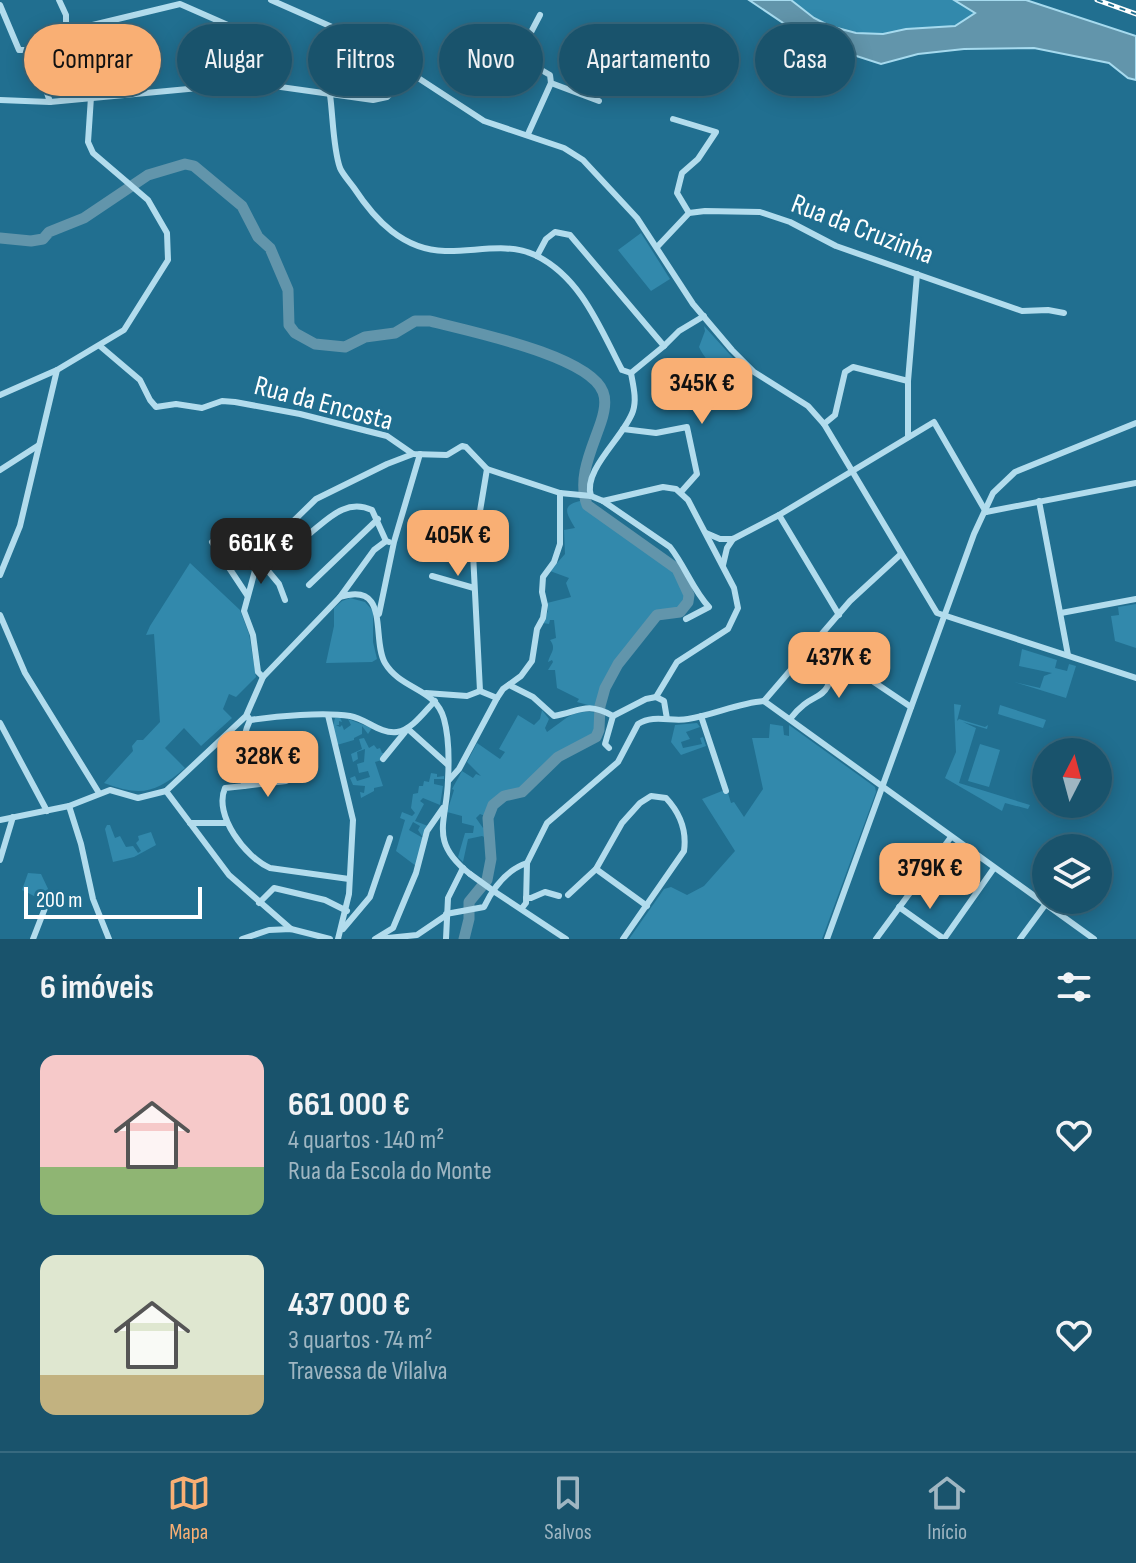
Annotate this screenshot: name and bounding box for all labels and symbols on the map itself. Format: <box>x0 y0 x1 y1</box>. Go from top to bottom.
street label: Rua da Cruzinha <box>787 187 938 272</box>
pin: 345K € <box>637 358 767 426</box>
street label: Rua da Encosta <box>251 369 397 438</box>
pin: 405K € <box>393 510 523 578</box>
pin: 661K € <box>196 518 326 586</box>
pin: 437K € <box>774 632 904 700</box>
pin: 328K € <box>203 731 333 799</box>
north arrow <box>1032 738 1112 818</box>
pin: 379K € <box>865 843 995 911</box>
scale bar <box>24 883 202 919</box>

